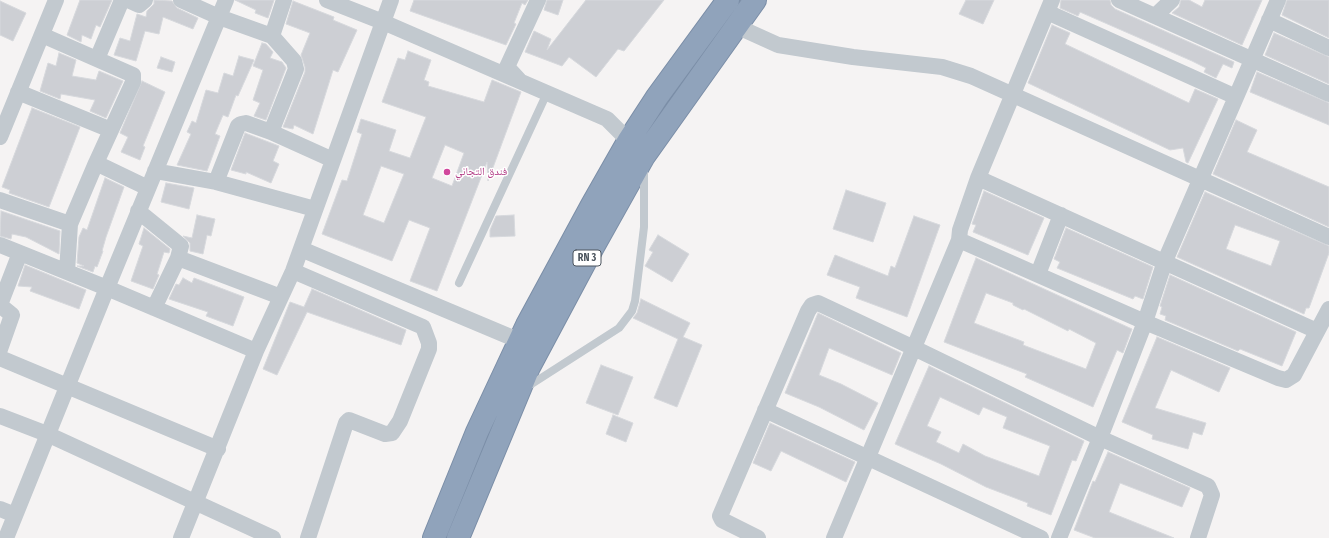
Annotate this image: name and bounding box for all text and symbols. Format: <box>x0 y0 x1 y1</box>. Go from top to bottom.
place label: فندق التجاني <box>455 165 507 179</box>
marker: فندق التجاني <box>442 167 452 177</box>
road number: RN 3 <box>573 250 601 266</box>

